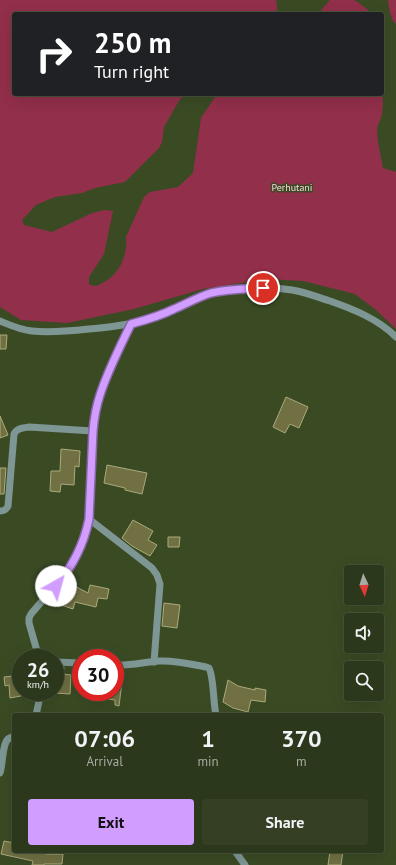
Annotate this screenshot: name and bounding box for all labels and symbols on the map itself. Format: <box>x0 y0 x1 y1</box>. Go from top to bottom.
park label: Perhutani <box>271 181 313 194</box>
pin <box>246 271 280 305</box>
position arrow <box>35 565 77 607</box>
north arrow <box>344 565 384 605</box>
speed limit sign: 30 <box>72 649 124 701</box>

